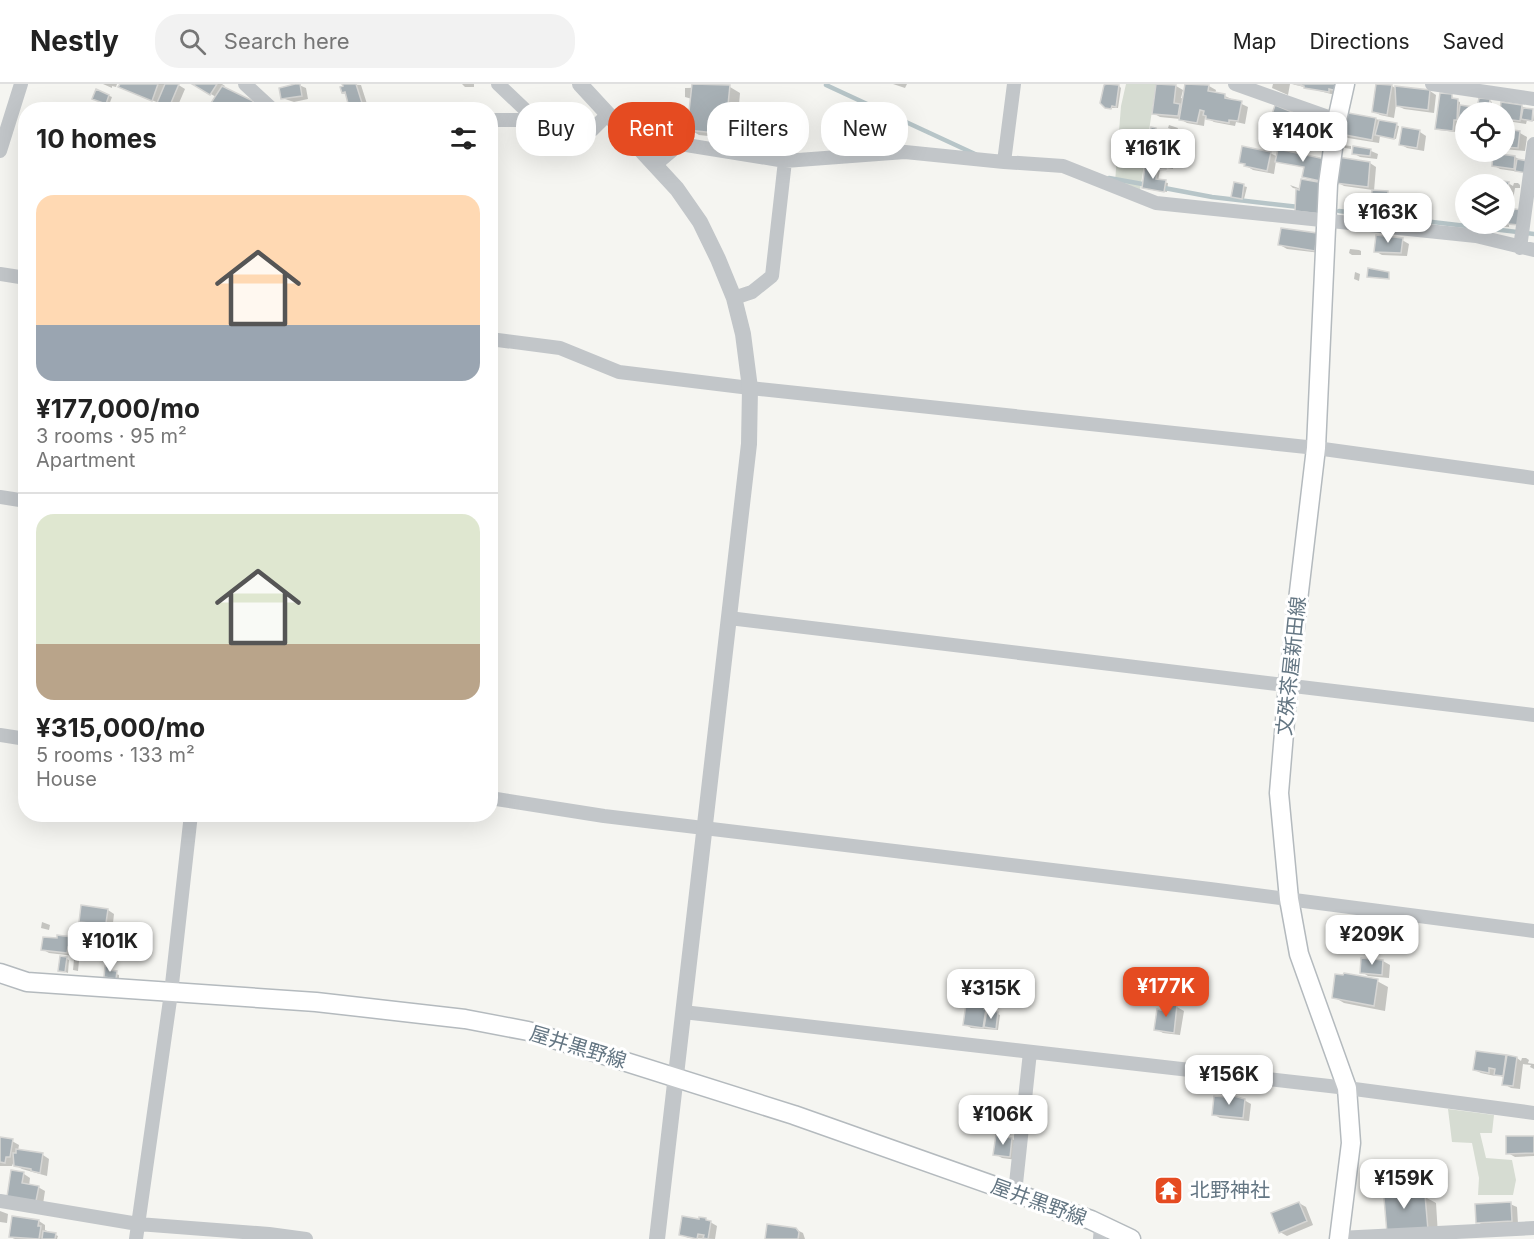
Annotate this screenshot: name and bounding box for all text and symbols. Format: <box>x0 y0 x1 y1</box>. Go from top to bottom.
search box <box>155 14 575 68</box>
text: Nestly <box>30 24 119 58</box>
icon: search <box>176 25 209 58</box>
text: Search here <box>224 28 350 54</box>
text: Map <box>1233 29 1276 54</box>
text: Directions <box>1309 29 1410 54</box>
text: Saved <box>1443 29 1504 54</box>
chip: Buy <box>516 102 596 156</box>
chip: Rent <box>608 102 695 156</box>
chip: Filters <box>707 102 809 156</box>
chip: New <box>821 102 908 156</box>
map controls <box>1455 102 1515 234</box>
button: locate <box>1455 102 1515 162</box>
pin: ¥140K <box>1261 112 1345 163</box>
text: ¥140K <box>1272 119 1334 143</box>
icon: filters <box>447 122 480 155</box>
text: 10 homes <box>36 123 157 154</box>
pin: ¥161K <box>1111 129 1195 180</box>
text: ¥161K <box>1125 136 1181 160</box>
button: layers <box>1455 174 1515 234</box>
pin: ¥163K <box>1346 193 1430 244</box>
text: ¥163K <box>1358 200 1418 224</box>
icon: home <box>204 234 312 342</box>
text: ¥177,000/mo <box>36 393 200 424</box>
text: 3 rooms · 95 m² <box>36 424 187 448</box>
text: Apartment <box>36 448 135 472</box>
icon: home <box>204 553 312 661</box>
street label: 文殊茶屋新田線 <box>1272 595 1310 737</box>
text: ¥315,000/mo <box>36 712 205 743</box>
text: 5 rooms · 133 m² <box>36 743 195 767</box>
text: House <box>36 767 97 791</box>
pin: ¥209K <box>1330 915 1414 966</box>
pin: ¥101K <box>68 922 152 973</box>
text: ¥209K <box>1340 922 1404 946</box>
text: ¥101K <box>82 929 138 953</box>
pin: ¥177K <box>1124 967 1208 1018</box>
pin: ¥315K <box>949 969 1033 1020</box>
text: ¥177K <box>1137 974 1195 998</box>
text: ¥315K <box>961 976 1021 1000</box>
street label: 屋井黒野線 <box>527 1021 629 1073</box>
pin: ¥156K <box>1187 1055 1271 1106</box>
text: ¥156K <box>1199 1062 1259 1086</box>
pin: ¥106K <box>961 1095 1045 1146</box>
text: ¥106K <box>973 1102 1033 1126</box>
pin: ¥159K <box>1362 1159 1446 1210</box>
text: ¥159K <box>1374 1166 1434 1190</box>
street label: 屋井黒野線 <box>988 1174 1090 1230</box>
temple icon: 北野神社 <box>1153 1174 1185 1206</box>
place label: 北野神社 <box>1190 1178 1270 1202</box>

